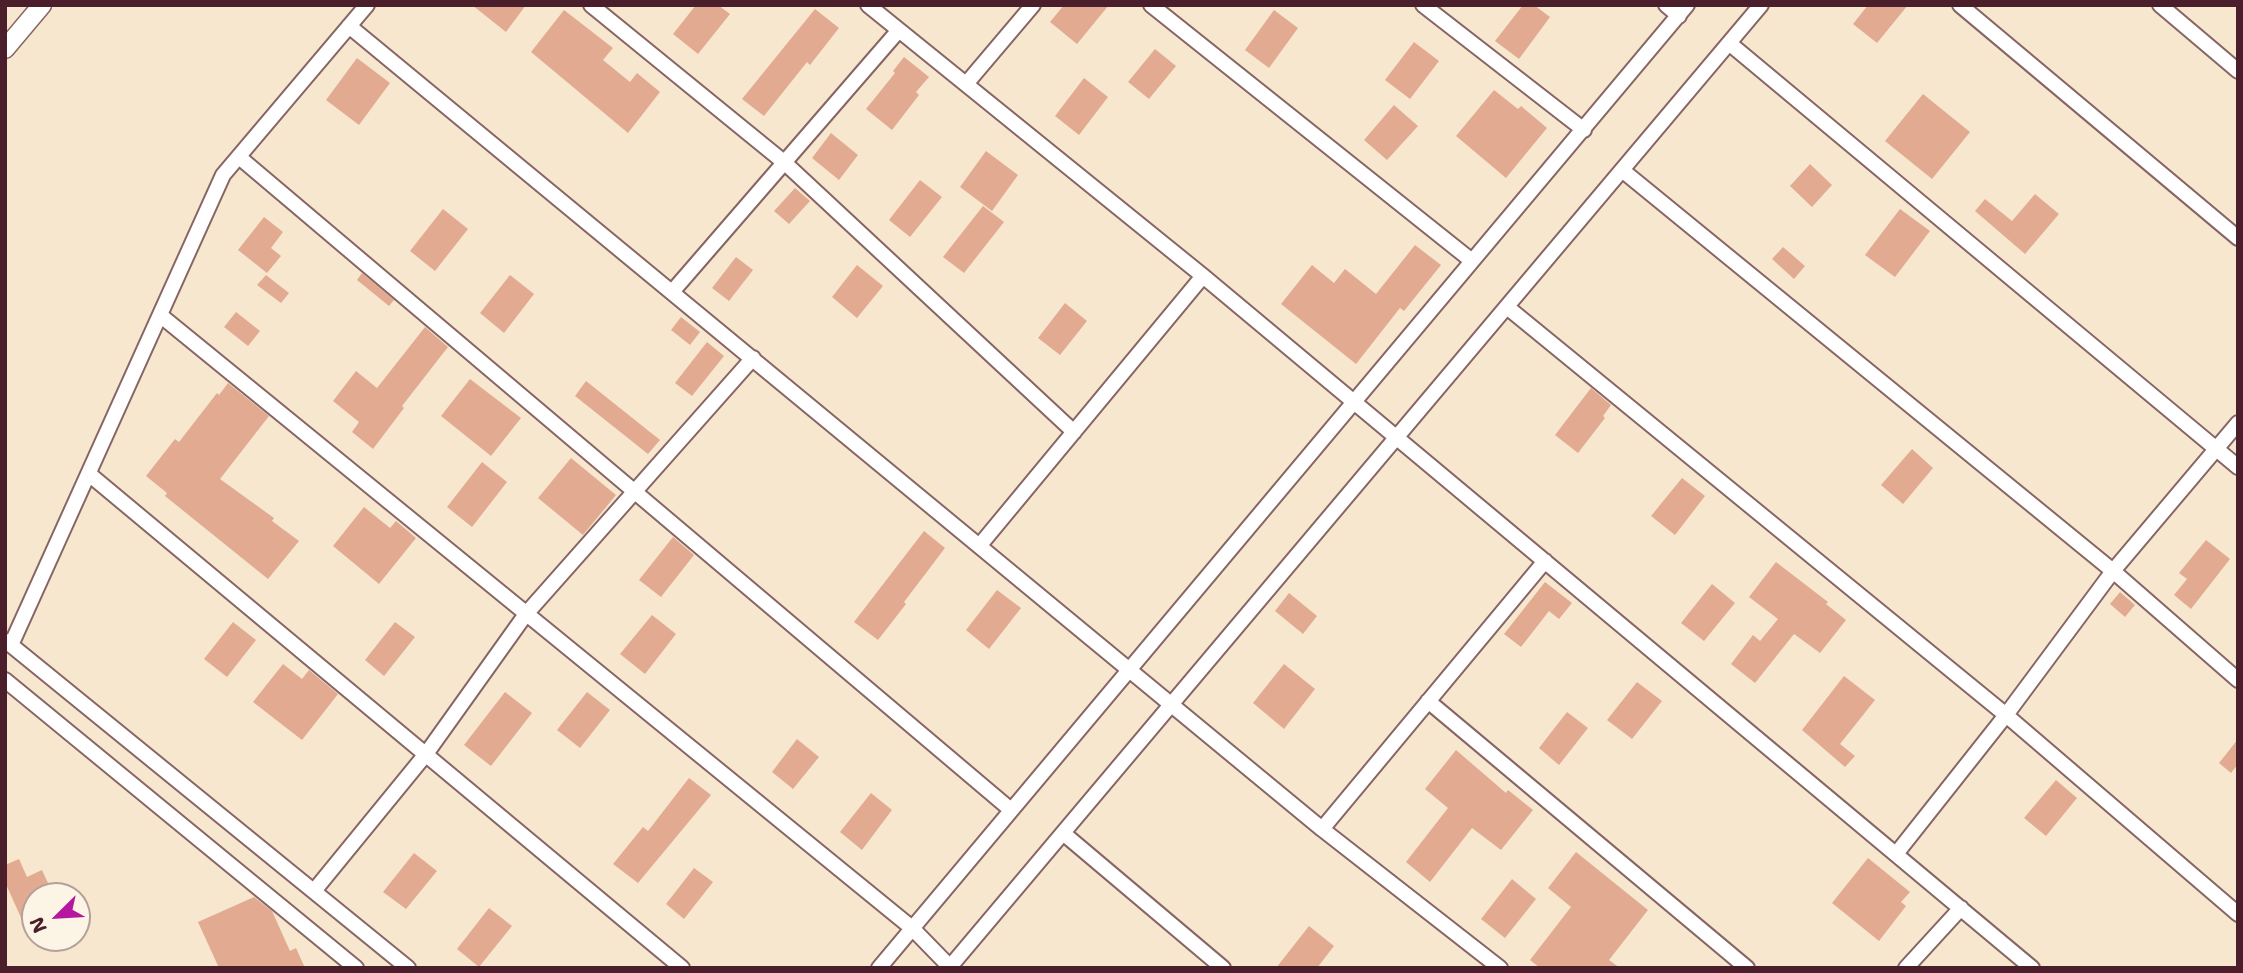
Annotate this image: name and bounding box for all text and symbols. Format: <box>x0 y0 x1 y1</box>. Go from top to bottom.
north arrow <box>21 882 91 952</box>
text: N <box>24 913 53 937</box>

